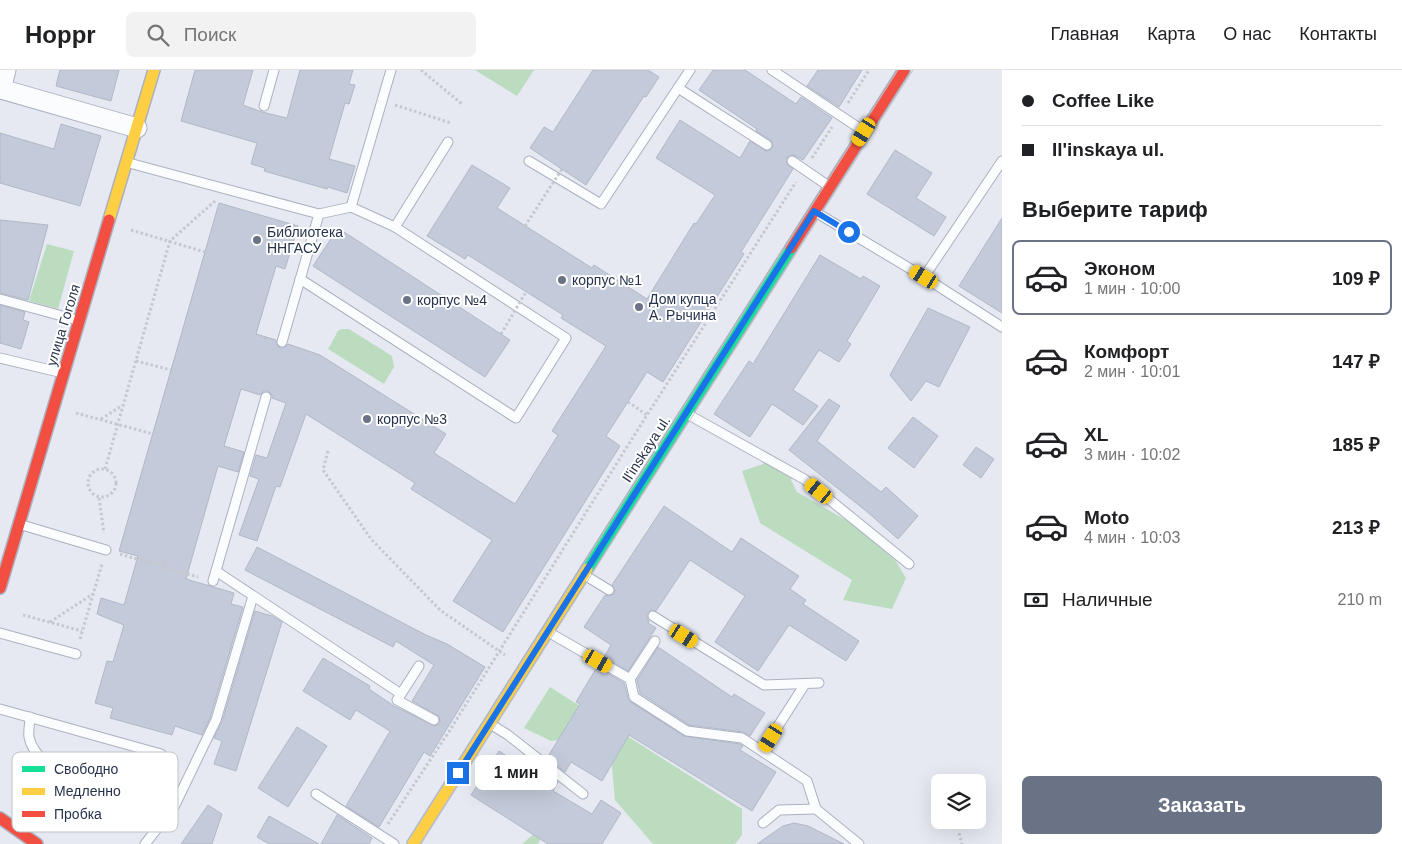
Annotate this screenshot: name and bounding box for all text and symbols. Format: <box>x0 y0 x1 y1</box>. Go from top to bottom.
search box <box>126 12 476 57</box>
text: Hoppr <box>25 21 96 48</box>
icon: search <box>144 21 172 49</box>
text: Поиск <box>184 24 236 45</box>
text: Главная <box>1051 24 1119 44</box>
text: Карта <box>1147 24 1195 44</box>
text: О нас <box>1223 24 1271 44</box>
text: Контакты <box>1299 24 1377 44</box>
text: Coffee Like <box>1052 90 1154 111</box>
car <box>849 115 878 149</box>
text: Il'inskaya ul. <box>1052 139 1164 160</box>
text: Выберите тариф <box>1022 197 1208 222</box>
route start <box>838 221 860 243</box>
place label: Библиотека ННГАСУ <box>267 224 343 256</box>
marker: Библиотека ННГАСУ <box>251 234 263 246</box>
icon: car <box>1024 255 1069 300</box>
text: Эконом <box>1084 258 1155 279</box>
car <box>907 263 940 291</box>
text: 109 ₽ <box>1332 268 1380 289</box>
place label: корпус №1 <box>572 272 642 288</box>
marker: корпус №1 <box>556 274 568 286</box>
text: 1 мин · 10:00 <box>1084 280 1180 297</box>
street label: улица Гоголя <box>43 282 83 368</box>
place label: Дом купца А. Рычина <box>649 291 717 323</box>
place label: корпус №4 <box>417 292 487 308</box>
marker: корпус №4 <box>401 294 413 306</box>
marker: Дом купца А. Рычина <box>633 301 645 313</box>
icon: car <box>1024 338 1069 383</box>
text: Комфорт <box>1084 341 1169 362</box>
text: 147 ₽ <box>1332 351 1380 372</box>
text: 2 мин · 10:01 <box>1084 363 1180 380</box>
place label: корпус №3 <box>377 411 447 427</box>
marker: корпус №3 <box>361 413 373 425</box>
street label: Il'inskaya ul. <box>619 413 673 485</box>
icon: car <box>1024 421 1069 466</box>
text: XL <box>1084 424 1108 445</box>
text: 185 ₽ <box>1332 434 1380 455</box>
text: 3 мин · 10:02 <box>1084 446 1180 463</box>
car <box>802 476 835 506</box>
icon: car <box>1024 504 1069 549</box>
text: Moto <box>1084 507 1129 528</box>
text: 213 ₽ <box>1332 517 1380 538</box>
text: 4 мин · 10:03 <box>1084 529 1180 546</box>
icon: cash <box>1022 586 1050 614</box>
text: Наличные <box>1062 589 1153 610</box>
text: 210 m <box>1338 591 1382 608</box>
car <box>667 622 700 650</box>
car <box>581 647 614 675</box>
car <box>756 721 785 755</box>
legend <box>12 752 178 832</box>
callout: 1 мин <box>476 756 558 790</box>
text: Свободно <box>54 761 119 777</box>
route end <box>447 762 469 784</box>
text: 1 мин <box>494 764 538 781</box>
map controls <box>931 774 986 829</box>
button: layers <box>931 774 986 829</box>
button: Заказать <box>1022 776 1382 834</box>
text: Медленно <box>54 783 121 799</box>
text: Пробка <box>54 806 102 822</box>

